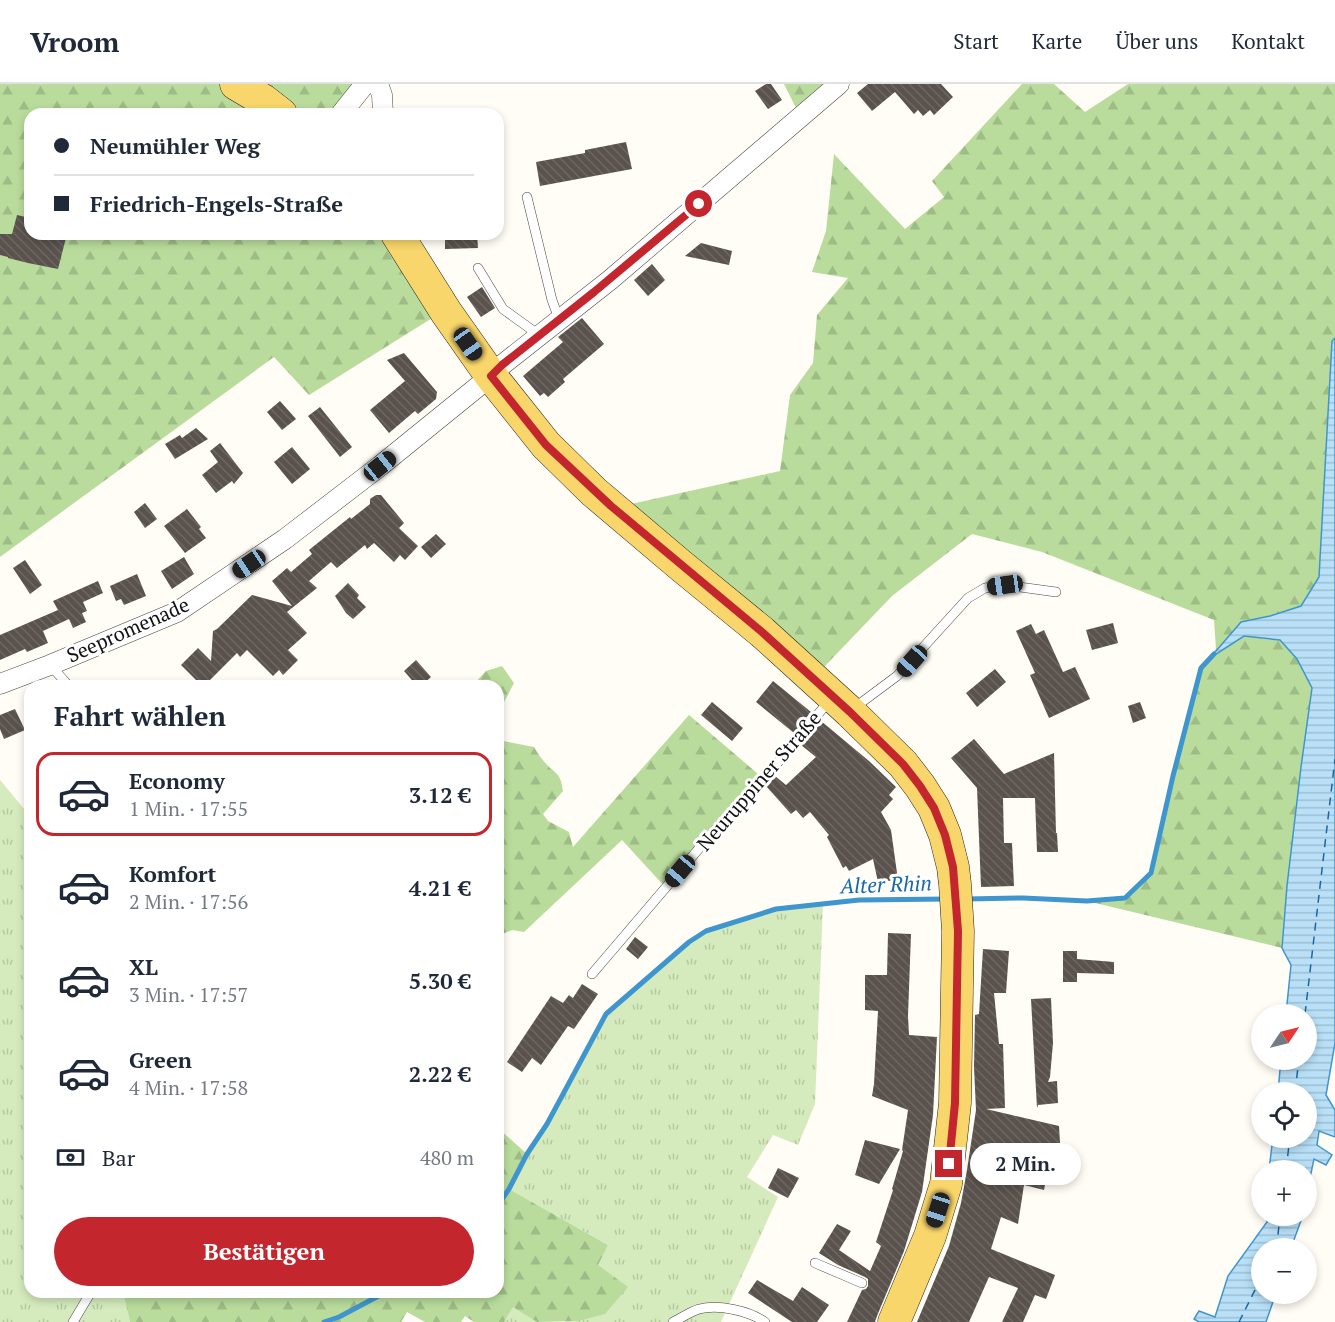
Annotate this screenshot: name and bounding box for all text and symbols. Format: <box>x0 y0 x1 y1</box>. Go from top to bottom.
text: Vroom <box>30 23 119 60</box>
text: Start <box>953 27 999 55</box>
text: Karte <box>1032 27 1082 55</box>
text: Über uns <box>1115 27 1198 55</box>
text: Kontakt <box>1231 27 1305 55</box>
text: Neumühler Weg <box>90 131 260 160</box>
text: Friedrich-Engels-Straße <box>90 189 343 218</box>
route start <box>685 190 712 217</box>
car <box>450 324 486 364</box>
car <box>360 448 400 484</box>
car <box>229 546 269 582</box>
car <box>986 574 1024 596</box>
street label: Seepromenade <box>62 590 193 669</box>
car <box>893 642 931 680</box>
text: Fahrt wählen <box>54 698 226 734</box>
street label: Neuruppiner Straße <box>690 705 827 856</box>
text: Economy <box>129 766 225 795</box>
icon: car <box>57 767 111 821</box>
text: 3.12 € <box>409 780 471 809</box>
text: 1 Min. · 17:55 <box>129 795 248 822</box>
car <box>662 851 698 891</box>
text: Komfort <box>129 859 216 888</box>
icon: car <box>57 860 111 914</box>
water label: Alter Rhin <box>838 868 932 900</box>
text: 4.21 € <box>409 873 471 902</box>
text: 2 Min. · 17:56 <box>129 888 248 915</box>
text: XL <box>129 952 158 981</box>
icon: car <box>57 953 111 1007</box>
text: 5.30 € <box>409 966 471 995</box>
text: 3 Min. · 17:57 <box>129 981 248 1008</box>
north arrow <box>1251 1004 1317 1070</box>
map controls <box>1251 1004 1317 1304</box>
text: Green <box>129 1045 192 1074</box>
icon: car <box>57 1046 111 1100</box>
text: 2.22 € <box>409 1059 471 1088</box>
text: 4 Min. · 17:58 <box>129 1074 248 1101</box>
button: locate <box>1251 1082 1317 1148</box>
icon: cash <box>54 1141 87 1174</box>
text: Bar <box>102 1143 135 1172</box>
callout: 2 Min. <box>970 1143 1081 1185</box>
text: 480 m <box>420 1144 474 1171</box>
route end <box>935 1150 962 1177</box>
text: 2 Min. <box>995 1150 1056 1177</box>
button: + <box>1251 1160 1317 1226</box>
car <box>924 1190 952 1230</box>
button: Bestätigen <box>54 1217 474 1286</box>
button: − <box>1251 1238 1317 1304</box>

